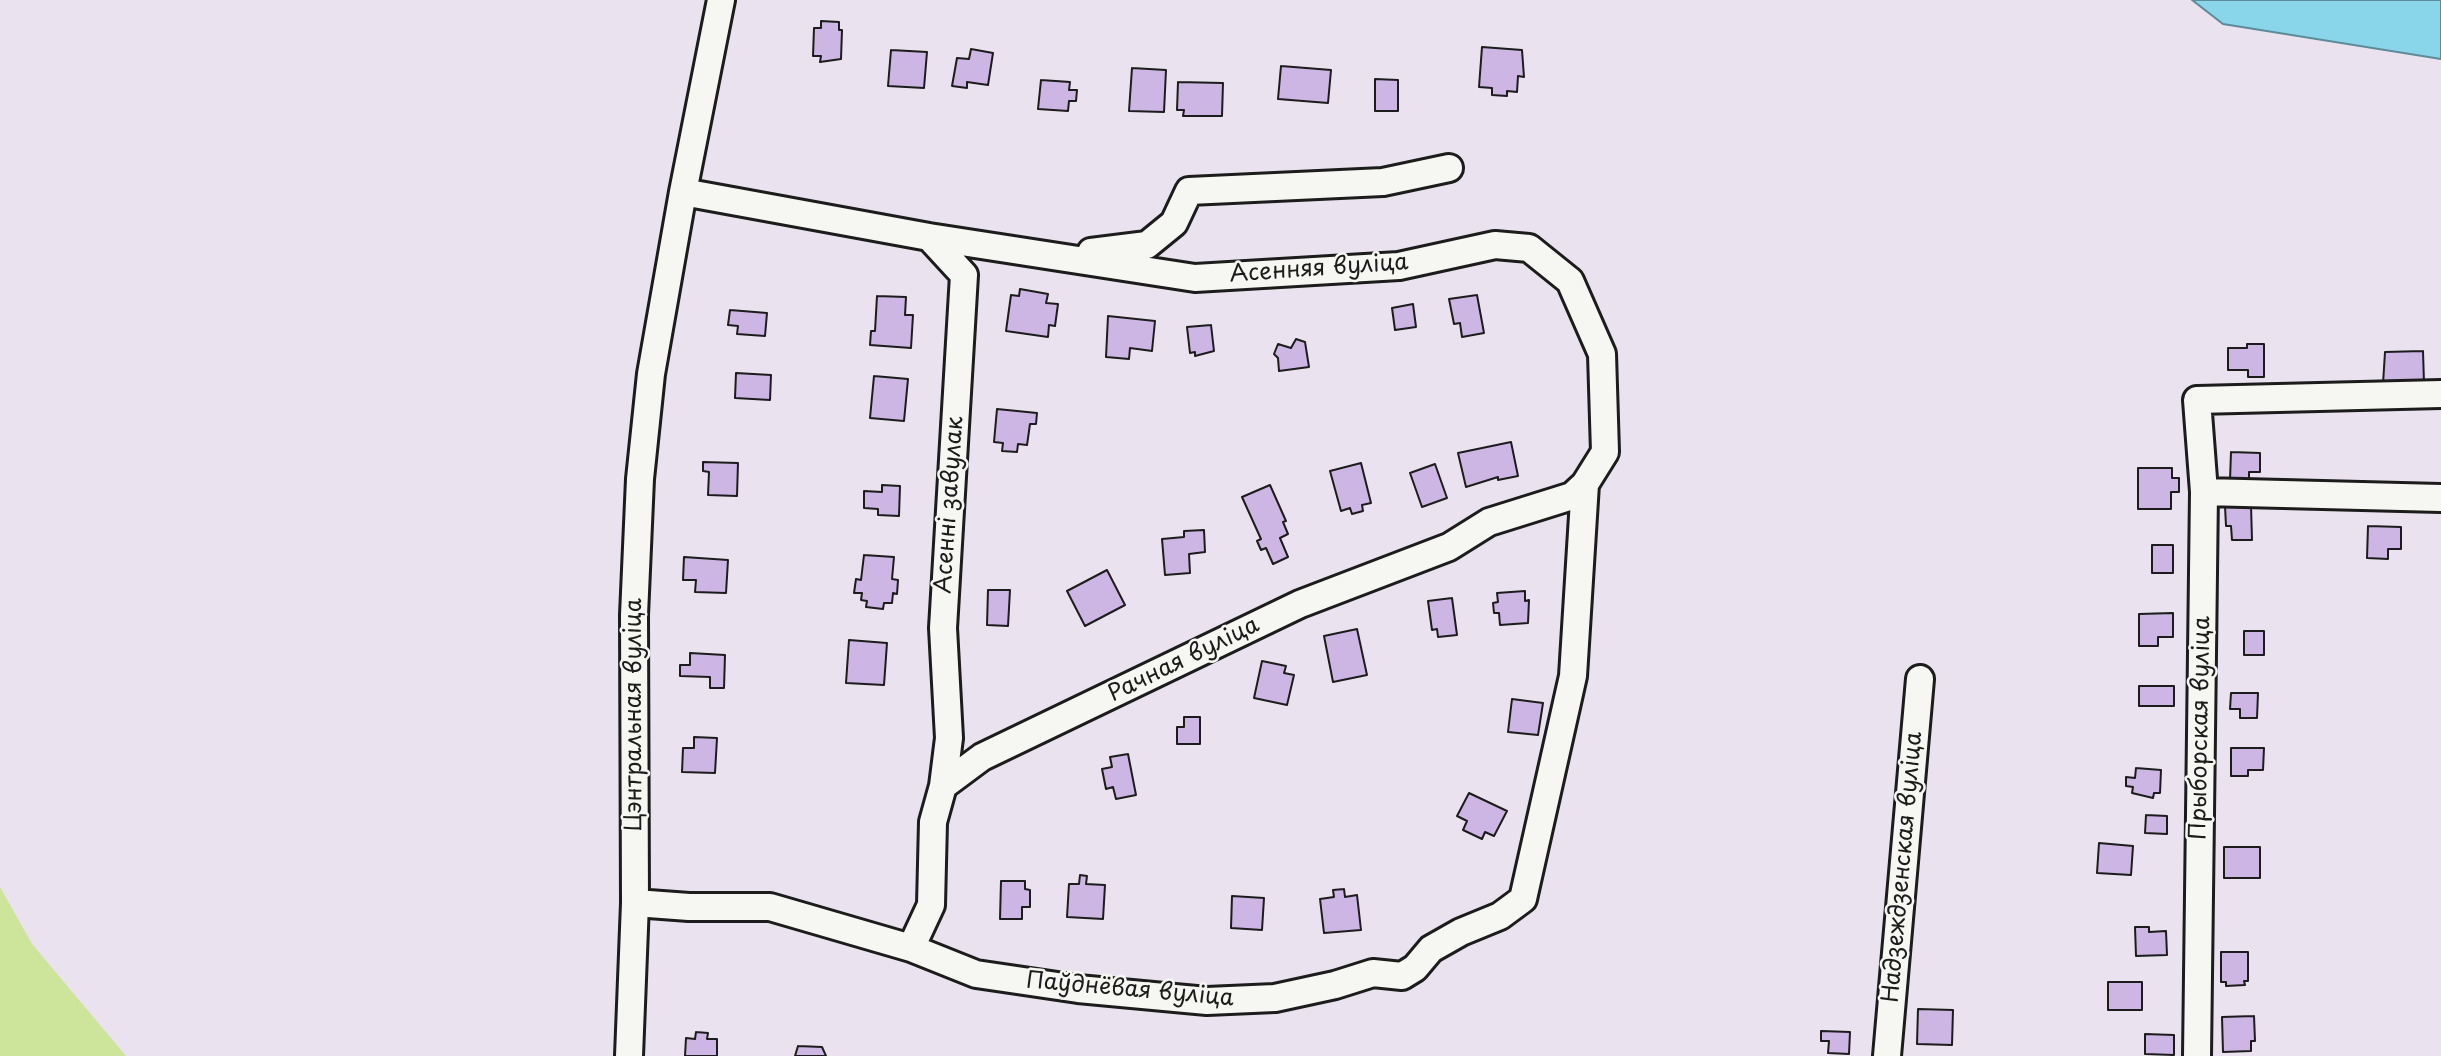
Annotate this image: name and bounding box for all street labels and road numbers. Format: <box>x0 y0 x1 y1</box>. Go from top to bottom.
street label: Асенняя вуліца <box>1229 249 1409 289</box>
street label: Асенні завулак <box>930 416 970 594</box>
street label: Цэнтральная вуліца <box>621 598 649 832</box>
street label: Рачная вуліца <box>1104 612 1264 708</box>
street label: Прыборская вуліца <box>2185 616 2217 840</box>
street label: Надзеждзенская вуліца <box>1877 730 1929 1004</box>
street label: Паўднёвая вуліца <box>1025 967 1235 1013</box>

